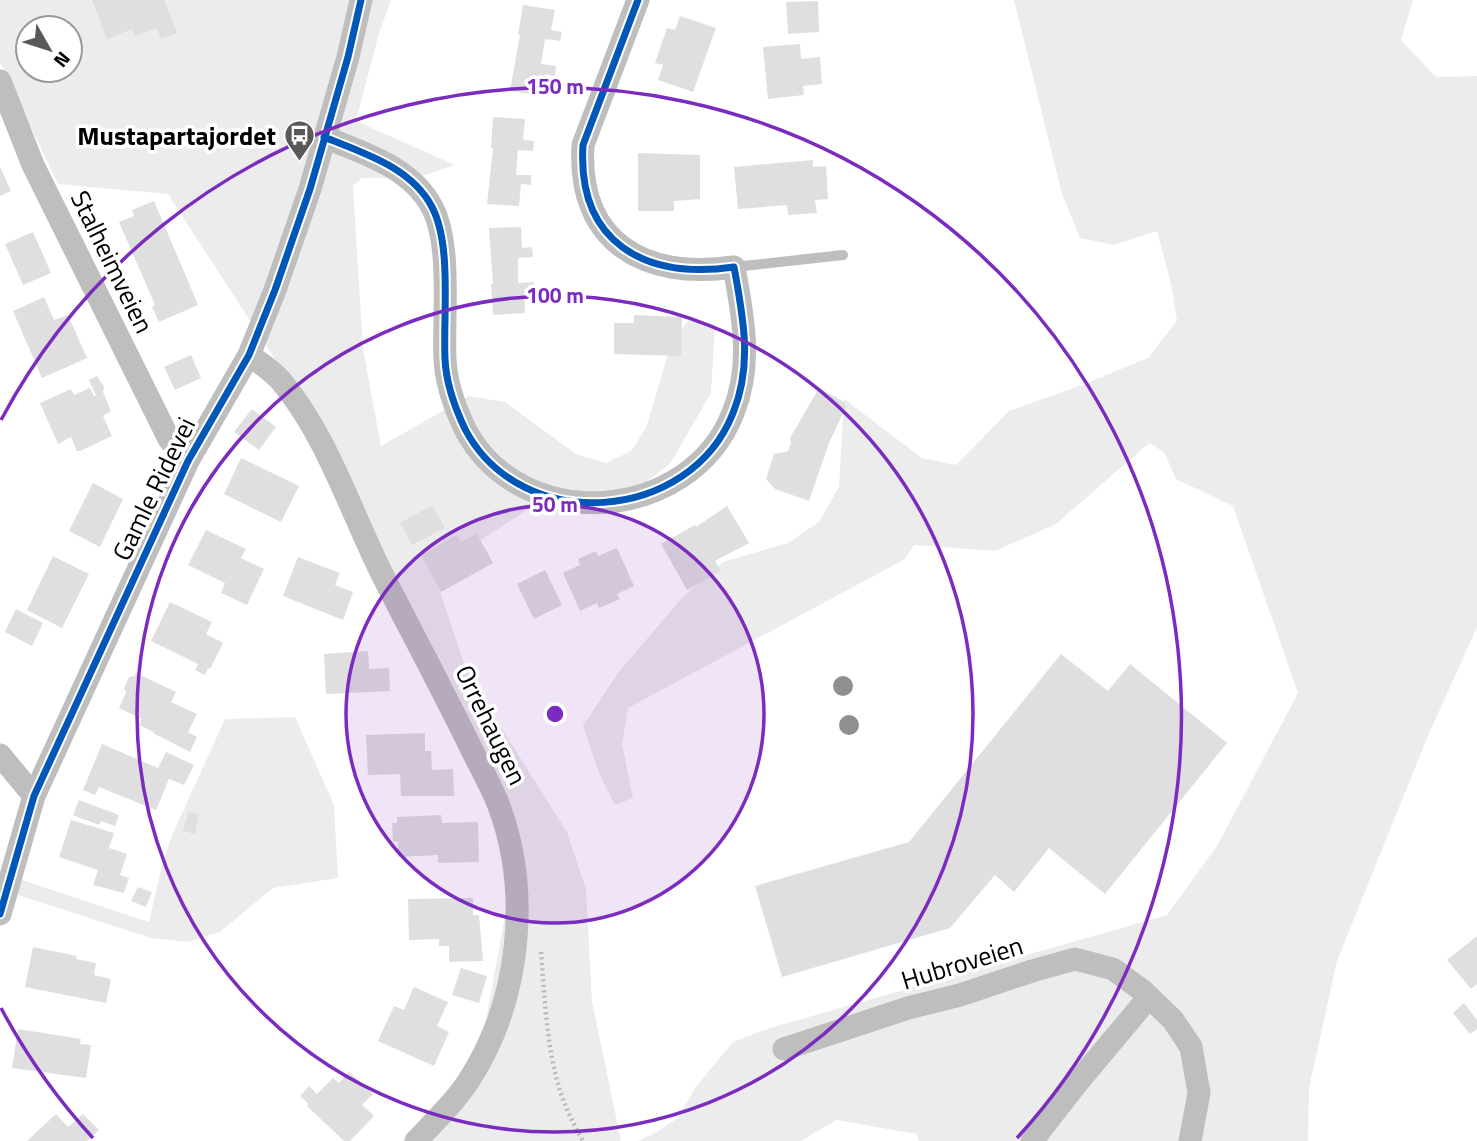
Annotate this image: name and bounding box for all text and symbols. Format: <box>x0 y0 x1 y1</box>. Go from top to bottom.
north arrow <box>14 14 84 84</box>
text: N <box>47 46 78 74</box>
text: 150 m <box>526 70 584 102</box>
place label: Mustapartajordet <box>77 116 276 155</box>
bus stop icon: Mustapartajordet <box>282 119 316 163</box>
street label: Stalheimveien <box>61 184 164 340</box>
text: 100 m <box>526 279 584 311</box>
street label: Gamle Ridevei <box>102 411 205 567</box>
text: 50 m <box>532 488 578 520</box>
street label: Orrehaugen <box>446 658 537 791</box>
centre of rings <box>543 702 567 726</box>
street label: Hubroveien <box>896 926 1028 1000</box>

